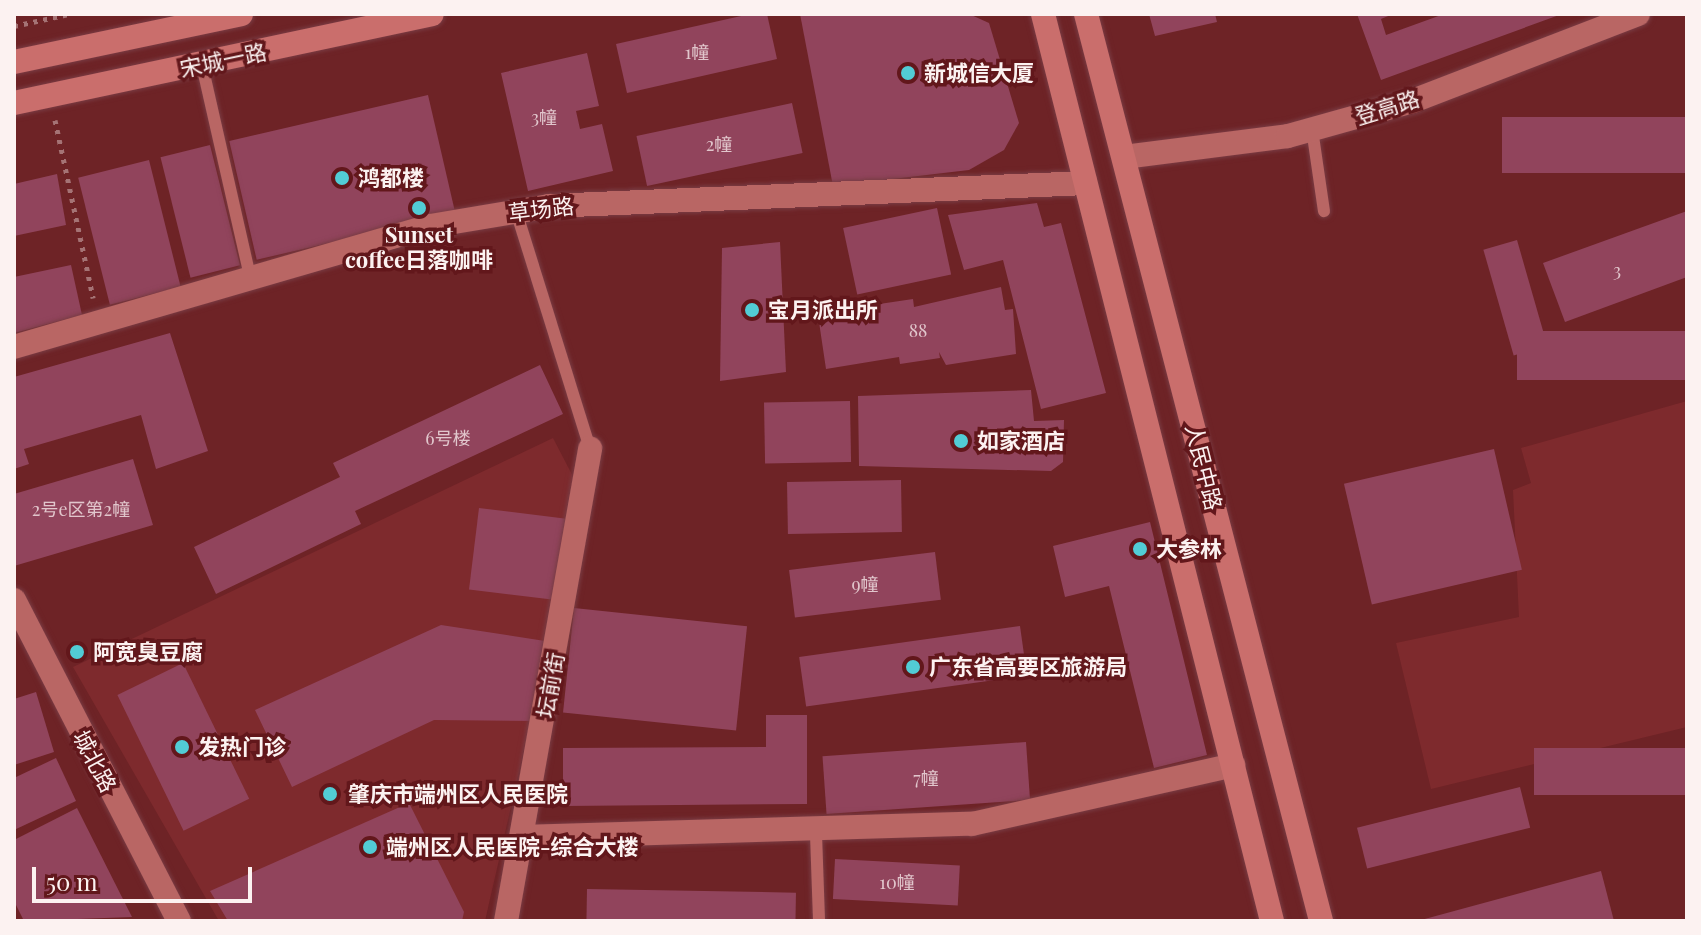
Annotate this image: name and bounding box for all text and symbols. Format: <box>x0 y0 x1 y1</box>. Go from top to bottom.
street label: 宋城一路 <box>177 38 269 82</box>
house number: 1幢 <box>685 41 709 63</box>
place label: 新城信大厦 <box>924 60 1034 86</box>
marker: 新城信大厦 <box>899 64 917 82</box>
street label: 登高路 <box>1352 85 1422 129</box>
house number: 3幢 <box>531 106 557 128</box>
house number: 2幢 <box>706 133 732 155</box>
place label: 鸿都楼 <box>358 165 424 191</box>
marker: 鸿都楼 <box>333 169 351 187</box>
street label: 草场路 <box>507 192 575 226</box>
marker: Sunset coffee日落咖啡 <box>410 199 428 217</box>
place label: Sunset coffee日落咖啡 <box>345 221 493 272</box>
house number: 3 <box>1613 259 1621 281</box>
place label: 宝月派出所 <box>768 297 878 323</box>
marker: 宝月派出所 <box>743 301 761 319</box>
house number: 88 <box>909 319 927 341</box>
street label: 人民中路 <box>1181 421 1227 513</box>
house number: 6号楼 <box>425 427 471 449</box>
place label: 如家酒店 <box>977 428 1065 454</box>
marker: 如家酒店 <box>952 432 970 450</box>
house number: 2号e区第2幢 <box>32 498 130 520</box>
place label: 大参林 <box>1156 536 1222 562</box>
marker: 大参林 <box>1131 540 1149 558</box>
house number: 9幢 <box>851 573 879 595</box>
place label: 阿宽臭豆腐 <box>93 639 203 665</box>
marker: 阿宽臭豆腐 <box>68 643 86 661</box>
street label: 坛前街 <box>531 650 569 720</box>
place label: 广东省高要区旅游局 <box>929 654 1127 680</box>
marker: 广东省高要区旅游局 <box>904 658 922 676</box>
street label: 城北路 <box>68 726 122 796</box>
place label: 发热门诊 <box>198 734 286 760</box>
marker: 发热门诊 <box>173 738 191 756</box>
house number: 7幢 <box>913 767 939 789</box>
place label: 肇庆市端州区人民医院 <box>348 781 568 807</box>
marker: 肇庆市端州区人民医院 <box>319 783 341 805</box>
place label: 端州区人民医院-综合大楼 <box>386 834 639 860</box>
marker: 端州区人民医院-综合大楼 <box>361 838 379 856</box>
scale bar <box>36 851 256 901</box>
text: 50 m <box>46 865 98 897</box>
house number: 10幢 <box>879 871 915 893</box>

